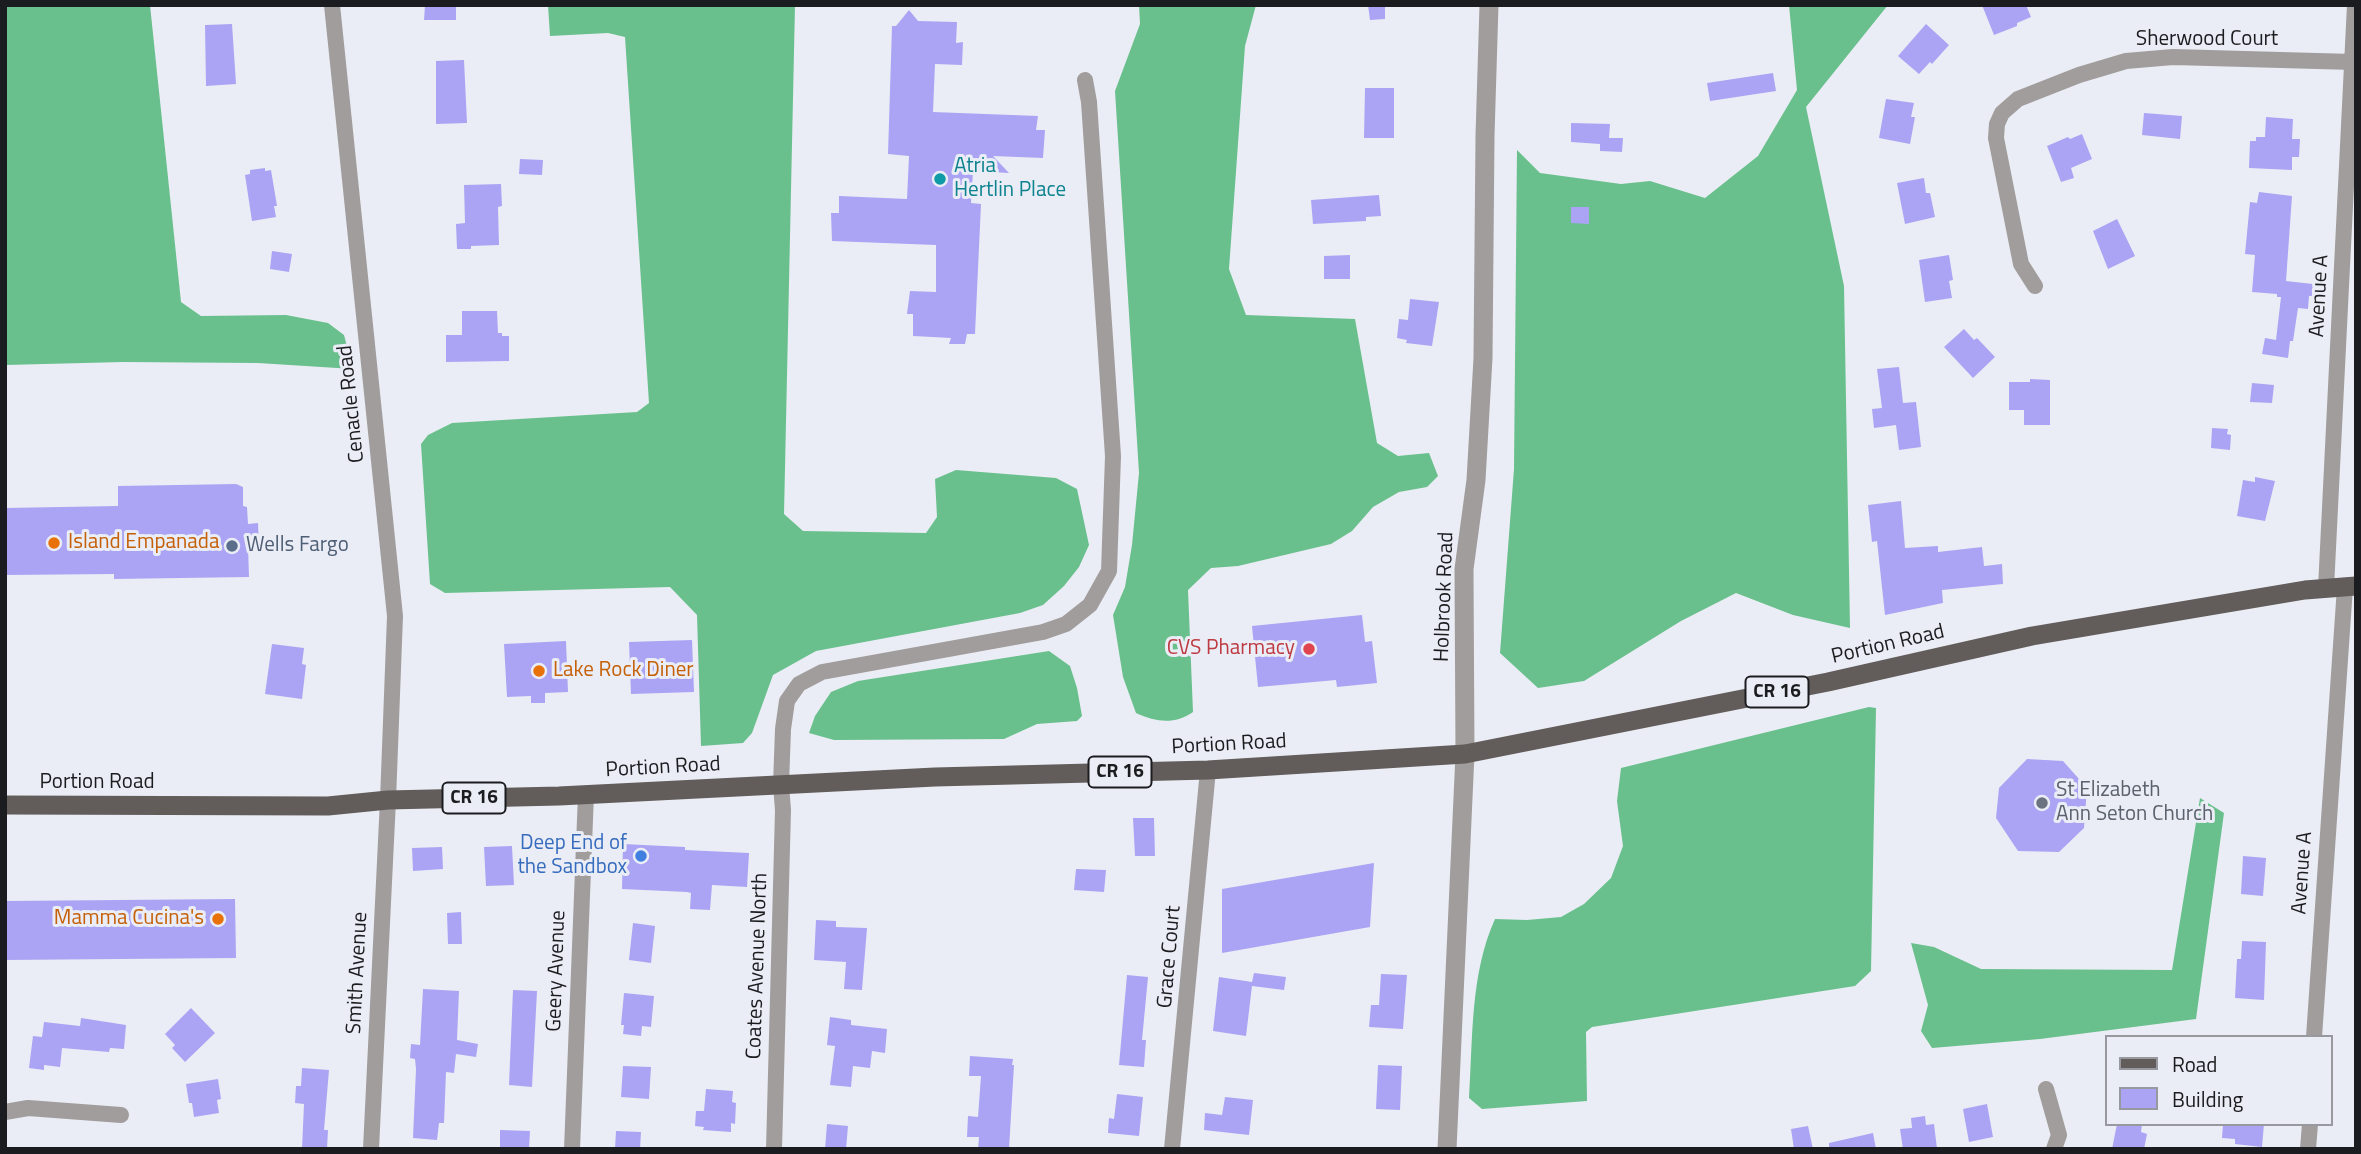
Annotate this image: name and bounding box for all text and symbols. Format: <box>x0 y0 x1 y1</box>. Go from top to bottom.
street label: Sherwood Court <box>2136 27 2278 53</box>
place label: Atria Hertlin Place <box>954 154 1066 204</box>
marker: Atria Hertlin Place <box>932 171 948 187</box>
street label: Avenue A <box>2305 254 2335 338</box>
street label: Cenacle Road <box>333 344 371 464</box>
place label: Island Empanada <box>68 530 219 556</box>
street label: Holbrook Road <box>1430 531 1460 663</box>
place label: Wells Fargo <box>246 533 349 559</box>
marker: Island Empanada <box>46 535 62 551</box>
marker: Wells Fargo <box>224 538 240 554</box>
street label: Portion Road <box>1829 620 1947 670</box>
place label: CVS Pharmacy <box>1167 636 1295 662</box>
marker: CVS Pharmacy <box>1301 641 1317 657</box>
place label: Lake Rock Diner <box>553 658 694 684</box>
marker: Lake Rock Diner <box>531 663 547 679</box>
road number: CR 16 <box>1746 677 1809 708</box>
street label: Portion Road <box>1171 729 1287 761</box>
street label: Portion Road <box>605 752 721 784</box>
road number: CR 16 <box>1088 757 1152 788</box>
street label: Portion Road <box>39 770 155 796</box>
place label: St Elizabeth Ann Seton Church <box>2056 778 2213 828</box>
road number: CR 16 <box>442 782 505 814</box>
marker: St Elizabeth Ann Seton Church <box>2034 795 2050 811</box>
place label: Deep End of the Sandbox <box>517 831 627 881</box>
street label: Avenue A <box>2288 831 2318 915</box>
marker: Deep End of the Sandbox <box>633 848 649 864</box>
street label: Coates Avenue North <box>742 872 774 1060</box>
street label: Grace Court <box>1153 905 1187 1009</box>
place label: Mamma Cucina's <box>54 906 204 932</box>
street label: Geery Avenue <box>542 910 572 1032</box>
marker: Mamma Cucina's <box>210 911 226 927</box>
street label: Smith Avenue <box>342 911 374 1035</box>
legend <box>2106 1035 2333 1126</box>
text: Road <box>2172 1048 2217 1080</box>
text: Building <box>2172 1083 2243 1115</box>

